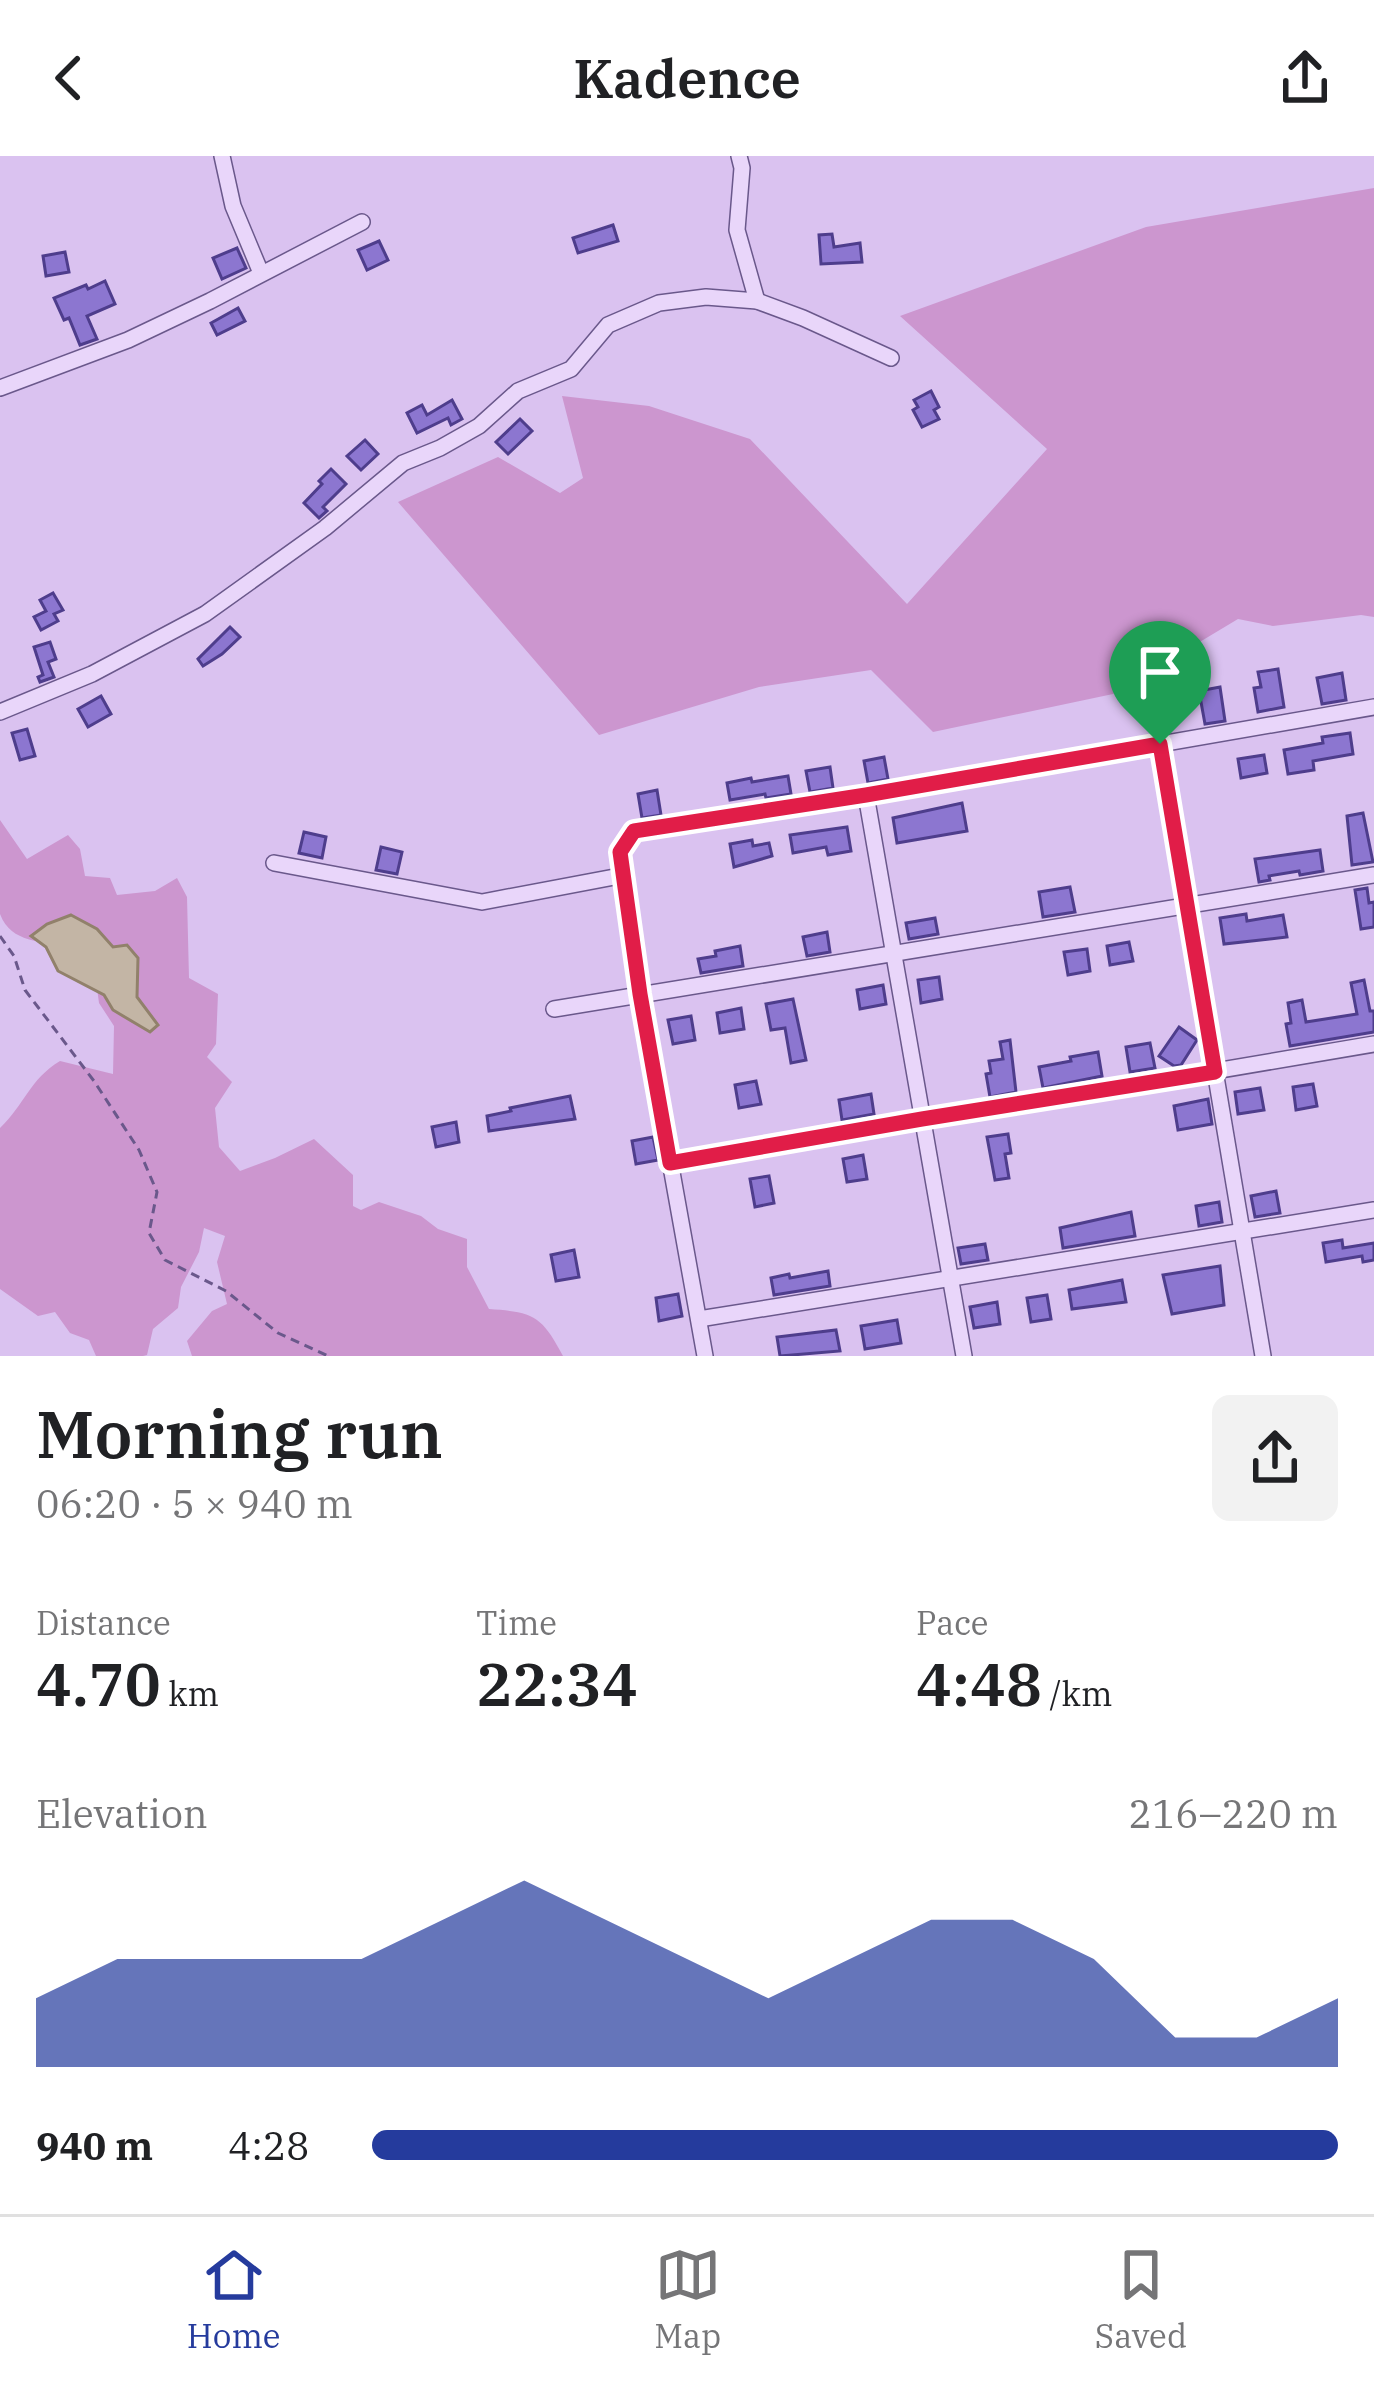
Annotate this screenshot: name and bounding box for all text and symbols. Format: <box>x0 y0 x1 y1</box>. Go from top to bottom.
text: Kadence <box>573 43 801 113</box>
icon: back <box>36 45 102 111</box>
icon: share <box>1272 45 1338 111</box>
pin <box>1109 621 1211 744</box>
icon: arrive <box>1127 639 1193 705</box>
text: Morning run <box>36 1390 443 1476</box>
button: share <box>1212 1395 1338 1521</box>
text: 06:20 · 5 × 940 m <box>36 1478 353 1529</box>
text: Distance <box>36 1601 171 1644</box>
text: Time <box>476 1601 557 1644</box>
text: Pace <box>916 1601 989 1644</box>
text: 4.70 <box>36 1644 161 1723</box>
text: 22:34 <box>476 1644 638 1723</box>
text: 4:48 <box>916 1644 1042 1723</box>
text: km <box>161 1672 219 1715</box>
text: /km <box>1042 1672 1112 1715</box>
text: Elevation <box>36 1788 208 1839</box>
text: 216–220 m <box>1128 1788 1338 1839</box>
text: 940 m <box>36 2120 153 2171</box>
text: 4:28 <box>228 2120 309 2171</box>
tab: Home <box>187 2242 281 2357</box>
tab: Map <box>654 2242 721 2357</box>
tab: Saved <box>1095 2242 1187 2357</box>

